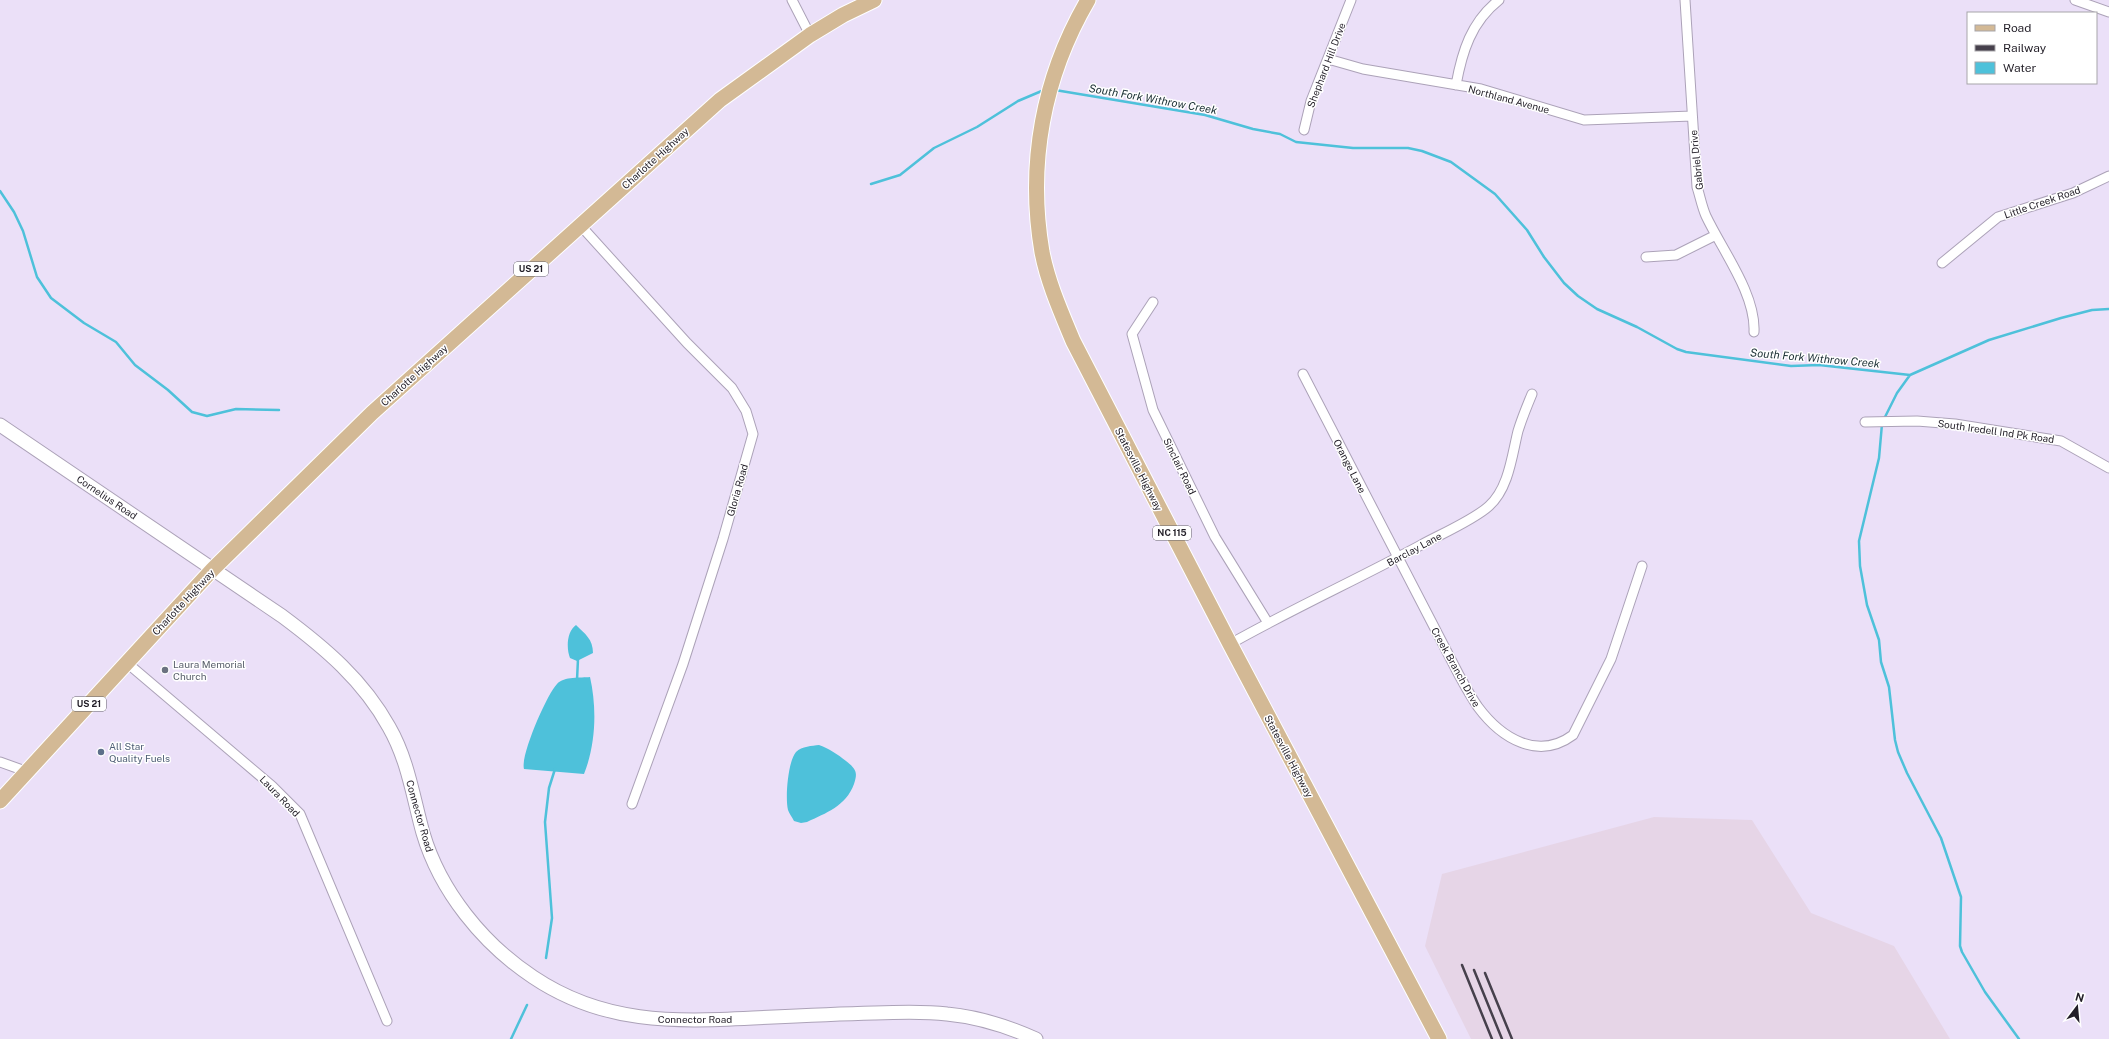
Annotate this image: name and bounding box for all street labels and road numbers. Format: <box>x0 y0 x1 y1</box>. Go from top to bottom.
street label: Shephard Hill Drive <box>1304 21 1348 109</box>
street label: Northland Avenue <box>1467 82 1551 116</box>
street label: Charlotte Highway <box>619 124 691 191</box>
street label: Gabriel Drive <box>1687 129 1705 191</box>
street label: Little Creek Road <box>2002 183 2082 221</box>
road number: US 21 <box>514 262 548 276</box>
street label: Charlotte Highway <box>378 341 450 408</box>
street label: South Iredell Ind Pk Road <box>1937 417 2055 445</box>
street label: Statesville Highway <box>1113 425 1165 513</box>
street label: Sinclair Road <box>1161 436 1199 496</box>
street label: Orange Lane <box>1331 437 1369 495</box>
street label: Gloria Road <box>724 462 750 518</box>
street label: Cornelius Road <box>75 472 140 522</box>
road number: NC 115 <box>1153 526 1191 540</box>
street label: Barclay Lane <box>1385 529 1444 568</box>
street label: Charlotte Highway <box>149 566 217 637</box>
street label: Creek Branch Drive <box>1429 625 1483 709</box>
road number: US 21 <box>72 697 106 711</box>
street label: Statesville Highway <box>1262 713 1316 800</box>
street label: Laura Road <box>257 773 303 819</box>
street label: Connector Road <box>404 779 436 853</box>
street label: Connector Road <box>658 1013 732 1025</box>

